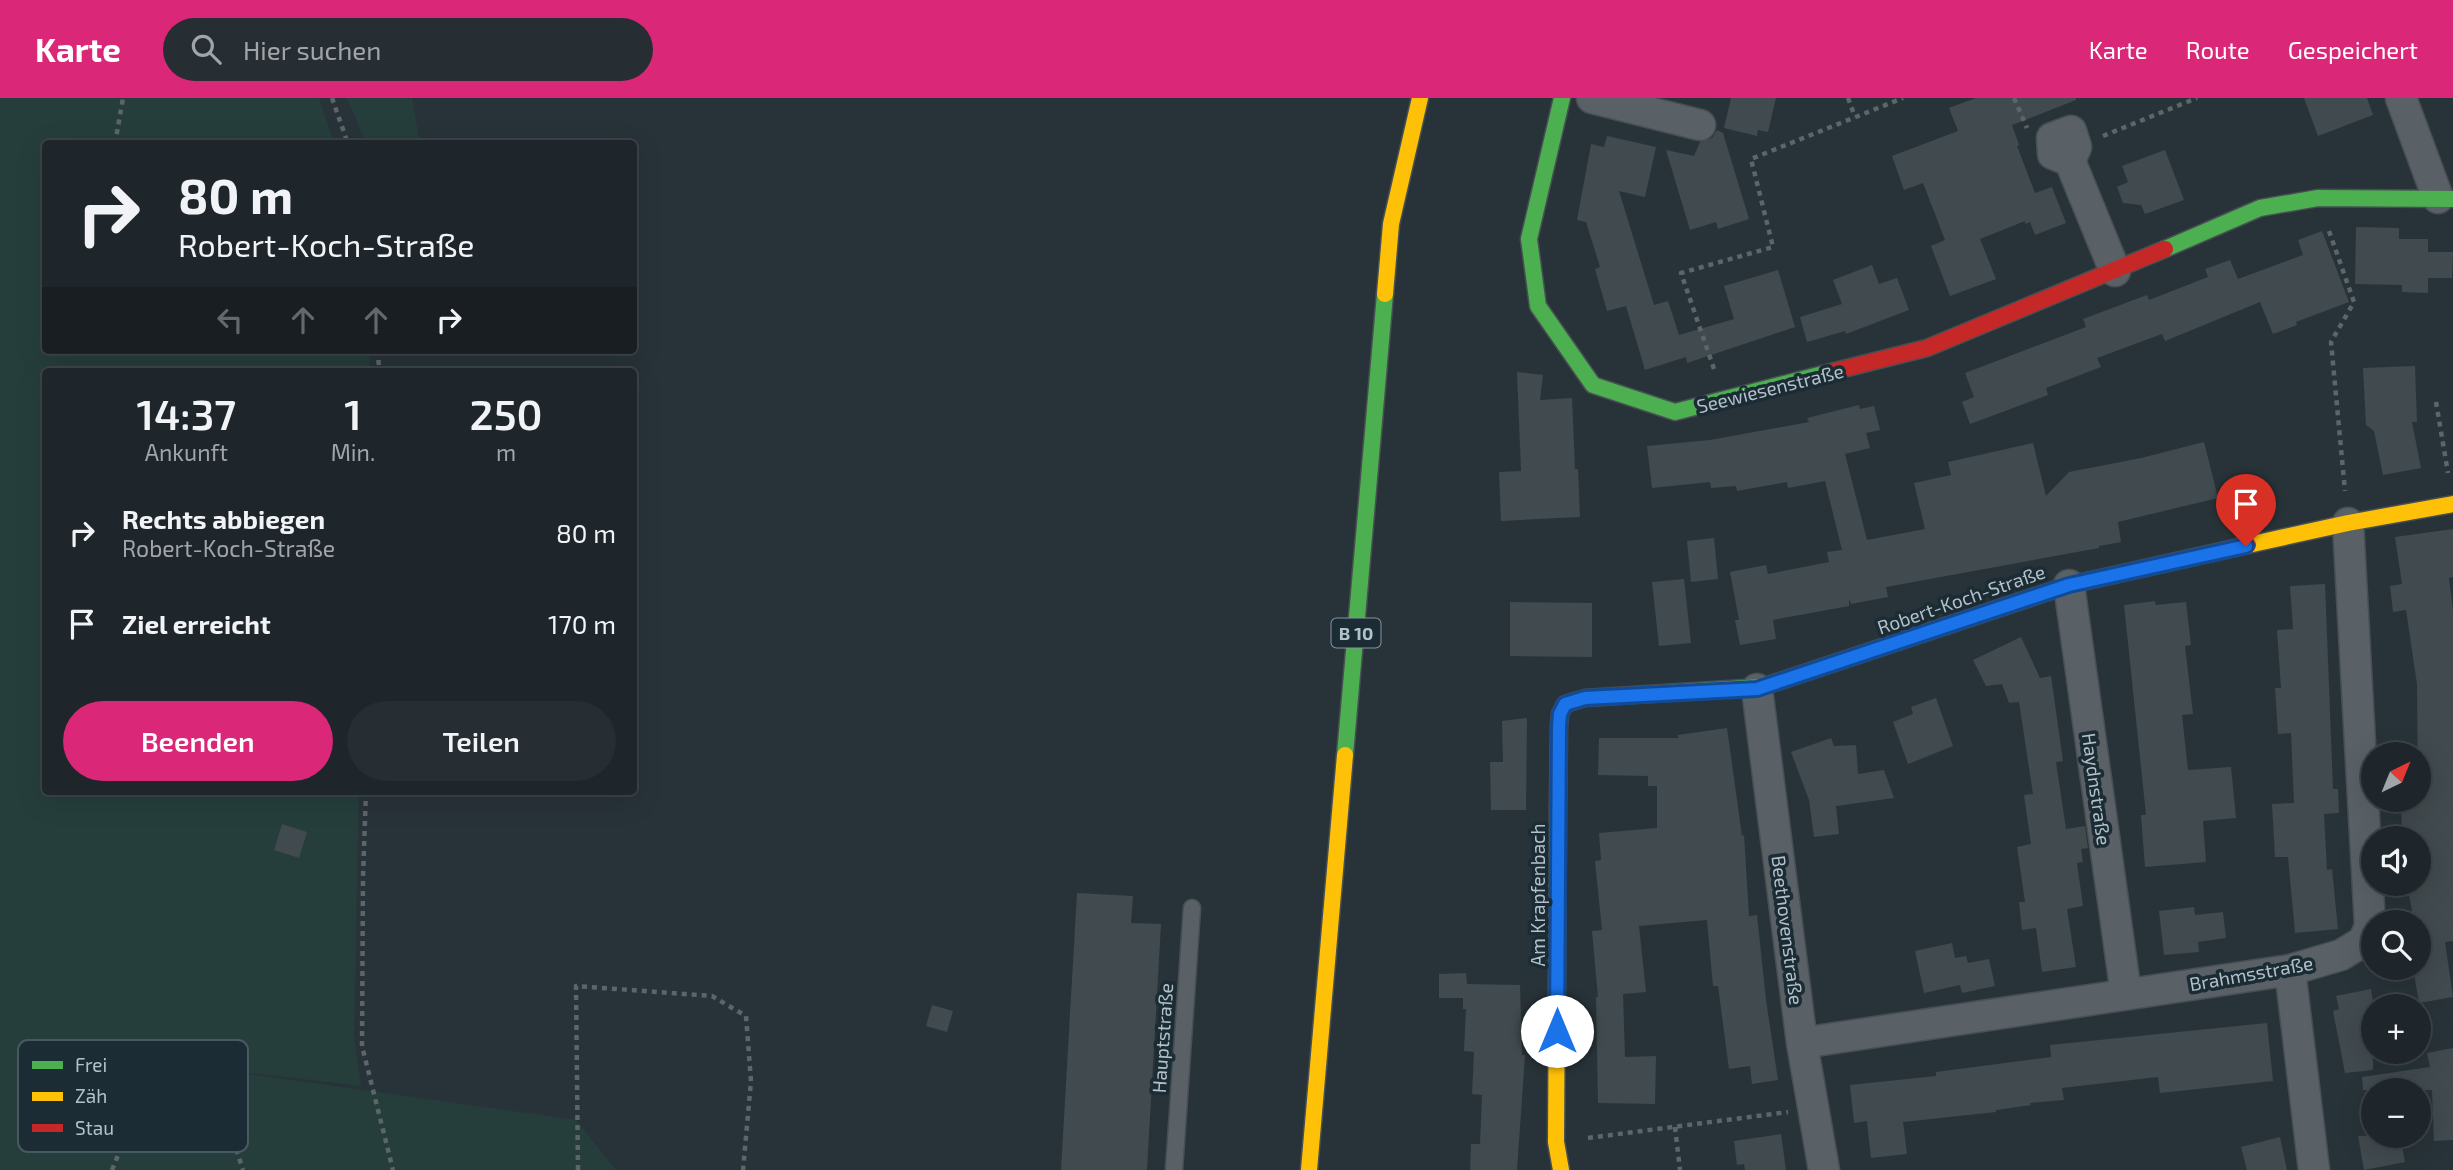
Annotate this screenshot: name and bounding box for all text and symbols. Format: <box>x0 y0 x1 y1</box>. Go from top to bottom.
search box <box>163 18 653 81</box>
text: Karte <box>35 29 121 69</box>
icon: search <box>187 30 225 68</box>
text: Hier suchen <box>243 34 381 65</box>
text: Karte <box>2089 35 2148 64</box>
text: Route <box>2186 35 2250 64</box>
text: Gespeichert <box>2288 35 2418 64</box>
text: 80 m <box>178 165 293 224</box>
icon: right <box>63 168 154 259</box>
text: Robert-Koch-Straße <box>178 225 475 263</box>
icon: left <box>211 301 249 339</box>
icon: ahead <box>284 301 322 339</box>
icon: ahead <box>357 301 395 339</box>
icon: right <box>430 301 468 339</box>
street label: Seewiesenstraße <box>1694 359 1846 417</box>
text: 14:37 <box>136 388 236 438</box>
text: 1 <box>344 388 362 438</box>
text: 250 <box>470 388 543 438</box>
text: Ankunft <box>145 438 228 466</box>
text: Min. <box>331 438 375 466</box>
text: m <box>496 438 516 466</box>
pin <box>2216 474 2276 546</box>
icon: arrive <box>2227 485 2265 523</box>
text: Rechts abbiegen <box>122 503 325 534</box>
icon: right <box>63 514 101 552</box>
text: 80 m <box>556 517 616 548</box>
text: Robert-Koch-Straße <box>122 534 335 562</box>
street label: Robert-Koch-Straße <box>1874 559 2048 639</box>
icon: arrive <box>63 605 101 643</box>
text: Ziel erreicht <box>122 608 271 639</box>
text: 170 m <box>548 608 616 639</box>
road number: B 10 <box>1332 618 1380 648</box>
button: Beenden <box>63 701 333 781</box>
button: Teilen <box>347 701 616 781</box>
street label: Haydnstraße <box>2078 731 2116 847</box>
north arrow <box>2361 742 2431 812</box>
map controls <box>2361 742 2431 1148</box>
street label: Am Krapfenbach <box>1526 824 1549 966</box>
button: sound <box>2361 826 2431 896</box>
street label: Beethovenstraße <box>1767 854 1809 1006</box>
button: search <box>2361 910 2431 980</box>
street label: Brahmsstraße <box>2187 951 2315 995</box>
street label: Hauptstraße <box>1147 982 1177 1094</box>
position arrow <box>1520 994 1594 1068</box>
button: + <box>2361 994 2431 1064</box>
legend <box>18 1040 248 1152</box>
text: Frei <box>75 1053 107 1076</box>
button: − <box>2361 1078 2431 1148</box>
text: Zäh <box>75 1084 107 1107</box>
text: Stau <box>75 1116 114 1139</box>

